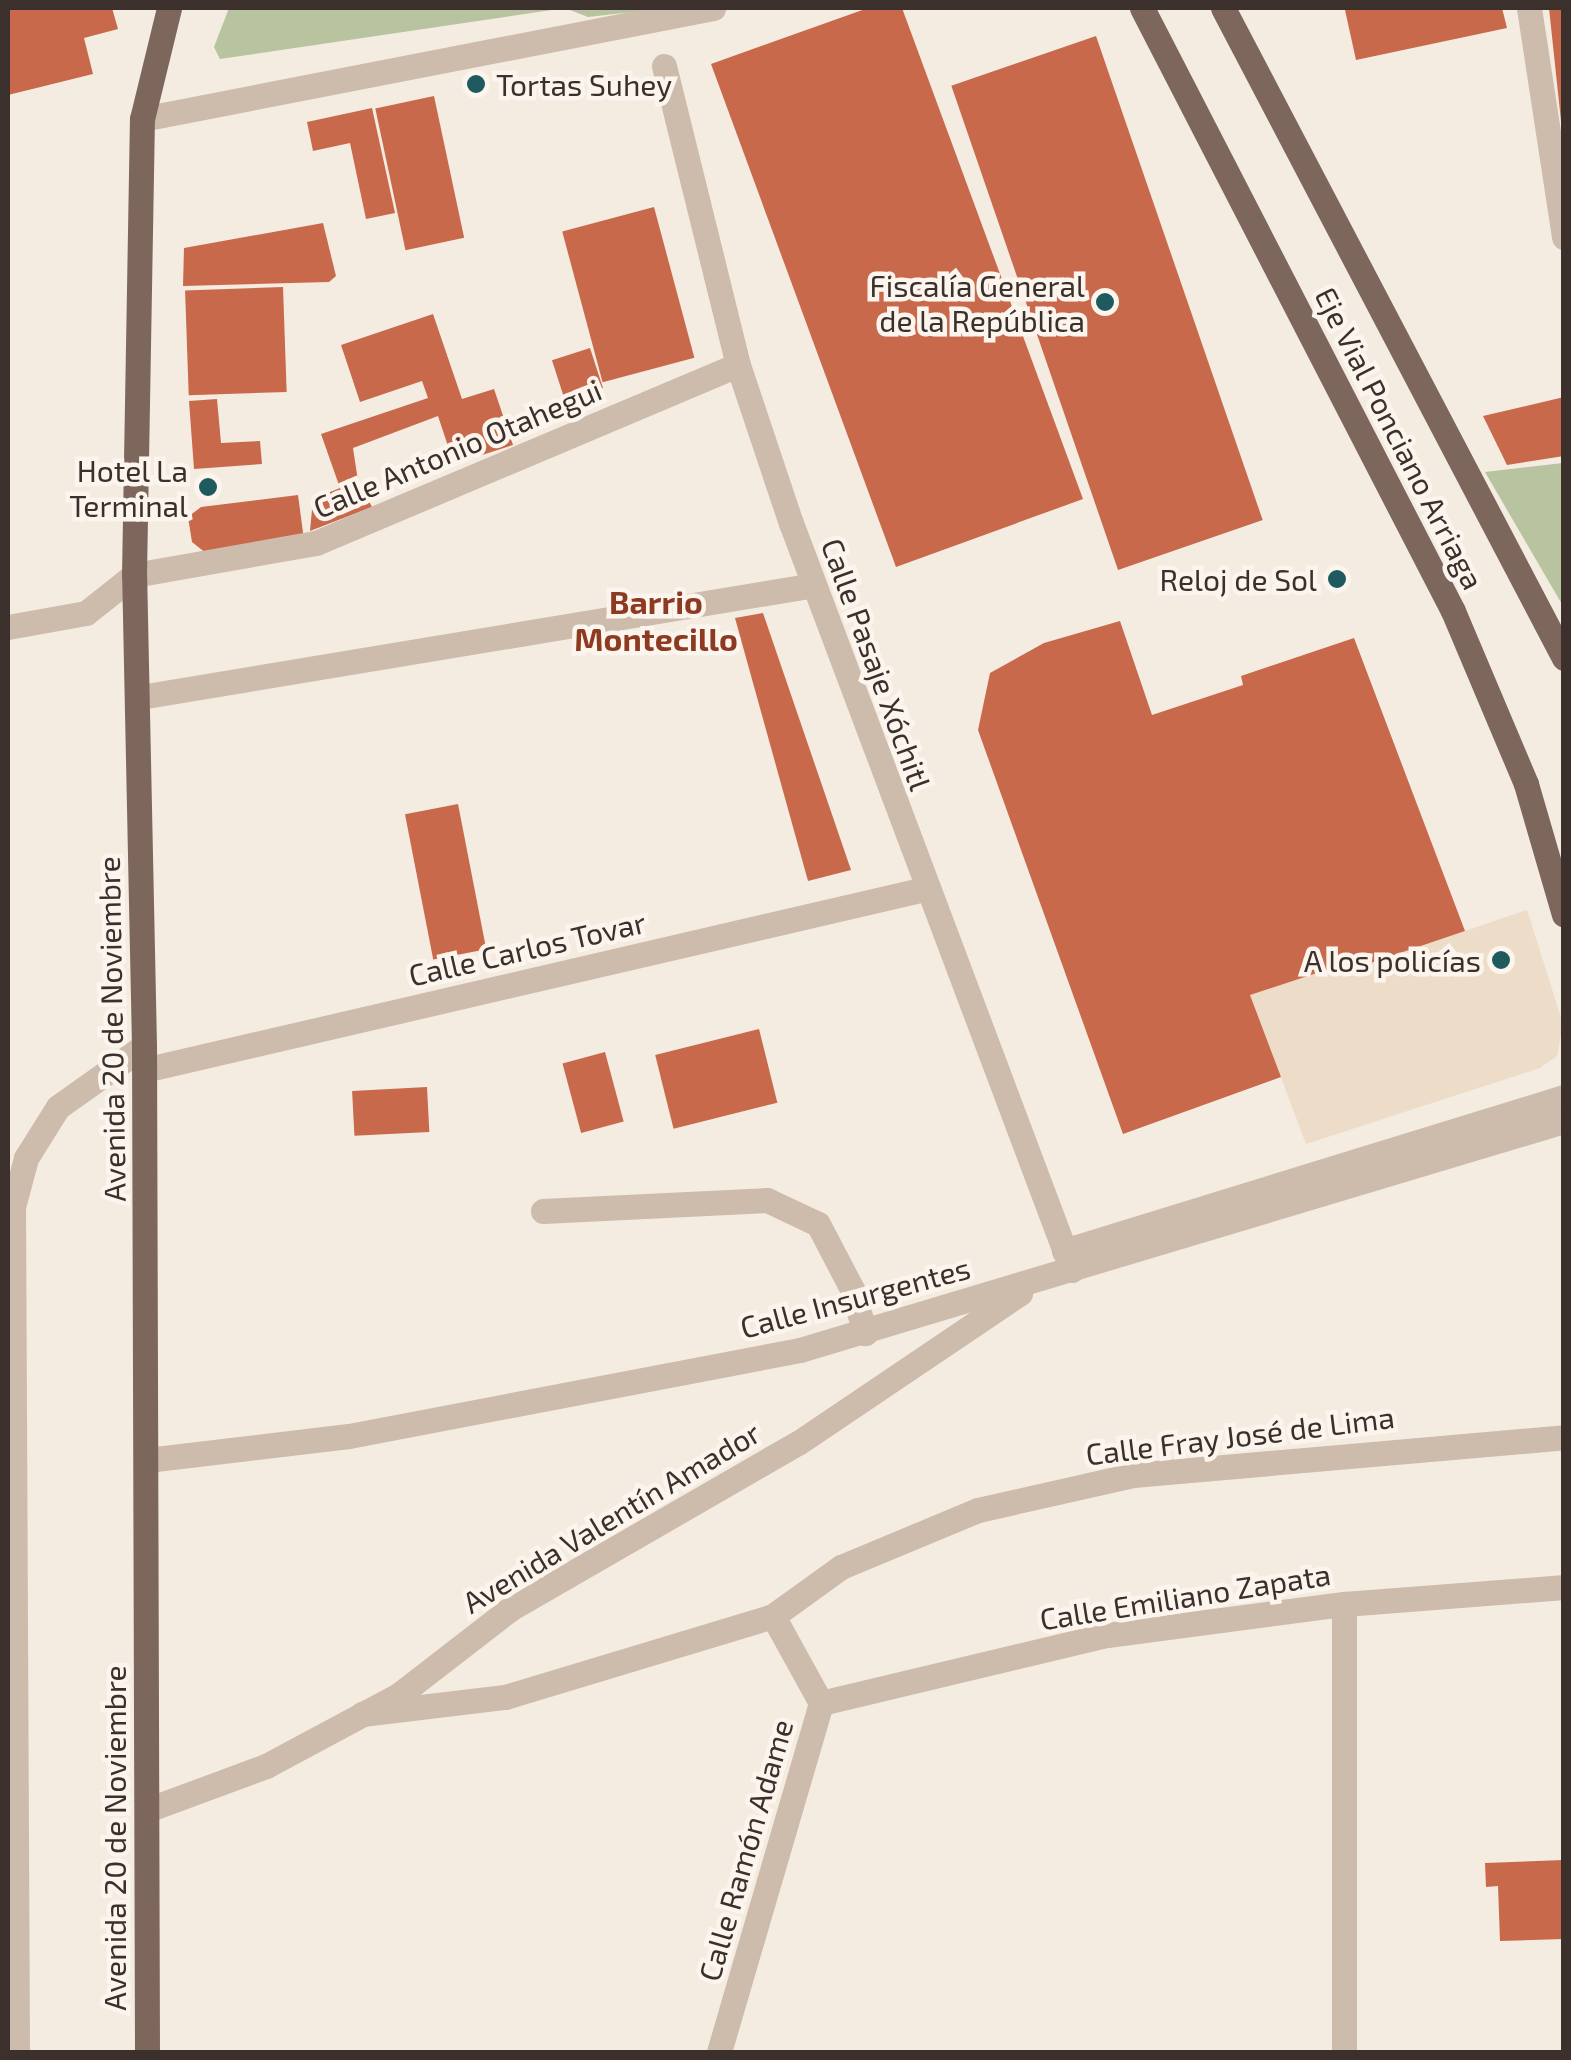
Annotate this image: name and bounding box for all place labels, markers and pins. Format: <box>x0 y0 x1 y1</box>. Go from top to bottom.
place label: Tortas Suhey <box>496 66 672 102</box>
marker: Tortas Suhey <box>465 73 487 95</box>
place label: Fiscalía General de la República <box>870 267 1085 338</box>
marker: Fiscalía General de la República <box>1094 291 1116 313</box>
place label: Hotel La Terminal <box>69 452 188 522</box>
marker: Hotel La Terminal <box>197 476 219 498</box>
place label: Reloj de Sol <box>1160 561 1317 597</box>
marker: Reloj de Sol <box>1326 568 1348 590</box>
place label: A los policías <box>1303 942 1481 978</box>
marker: A los policías <box>1490 949 1512 971</box>

